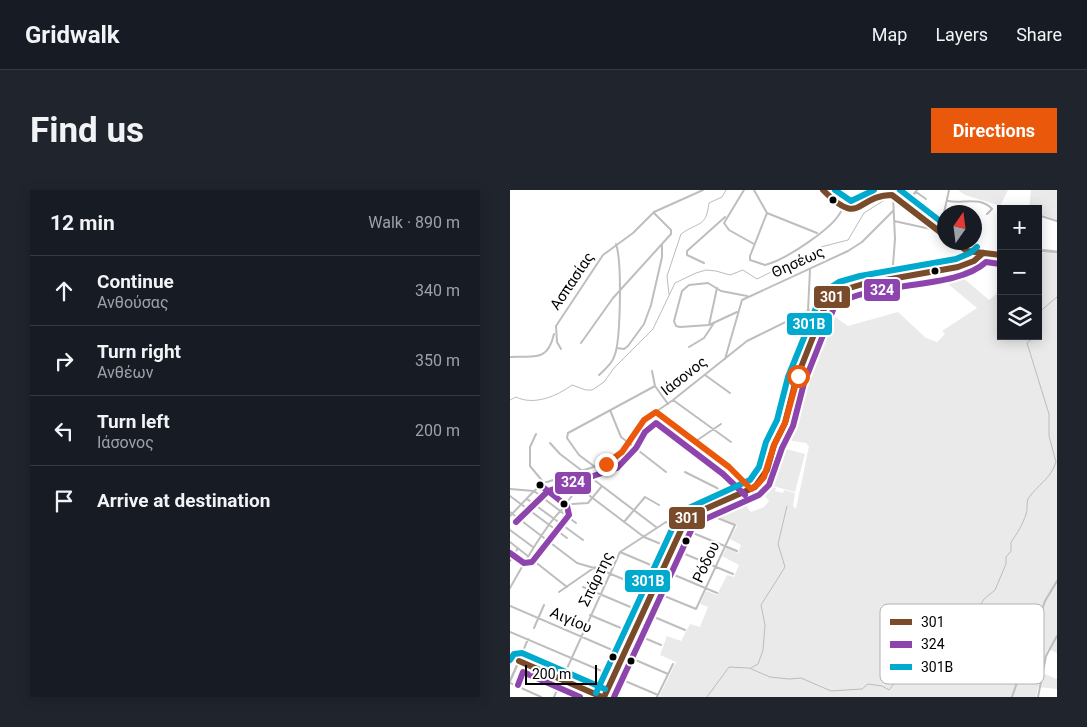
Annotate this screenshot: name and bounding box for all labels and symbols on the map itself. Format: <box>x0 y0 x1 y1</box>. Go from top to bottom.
unlabelled marker <box>828 195 838 205</box>
north arrow <box>937 205 982 250</box>
street label: Θησέως <box>769 242 827 282</box>
street label: Ασπασίας <box>546 249 598 313</box>
unlabelled marker <box>930 266 940 276</box>
line badge: 324 <box>863 278 901 302</box>
text: 324 <box>870 282 894 298</box>
line badge: 301 <box>813 285 851 309</box>
text: 301 <box>820 289 844 305</box>
line badge: 301B <box>786 312 833 336</box>
text: 301B <box>792 316 826 332</box>
street label: Ιάσονος <box>657 353 711 399</box>
route start <box>787 365 810 388</box>
route end <box>595 453 618 476</box>
line badge: 324 <box>554 471 592 495</box>
text: 324 <box>561 474 585 490</box>
unlabelled marker <box>535 480 545 490</box>
unlabelled marker <box>559 499 569 509</box>
line badge: 301 <box>668 506 706 530</box>
text: 301 <box>675 510 699 526</box>
unlabelled marker <box>681 536 691 546</box>
street label: Ρόδου <box>689 539 723 585</box>
street label: Σπάρτης <box>575 549 617 609</box>
line badge: 301B <box>624 569 671 593</box>
text: 301B <box>631 573 665 589</box>
street label: Αιγίου <box>547 603 595 637</box>
legend <box>880 604 1044 684</box>
text: 301 <box>921 614 945 630</box>
text: 324 <box>921 636 945 652</box>
unlabelled marker <box>608 652 618 662</box>
unlabelled marker <box>626 656 636 666</box>
text: 301B <box>921 659 953 675</box>
scale bar <box>525 662 598 685</box>

